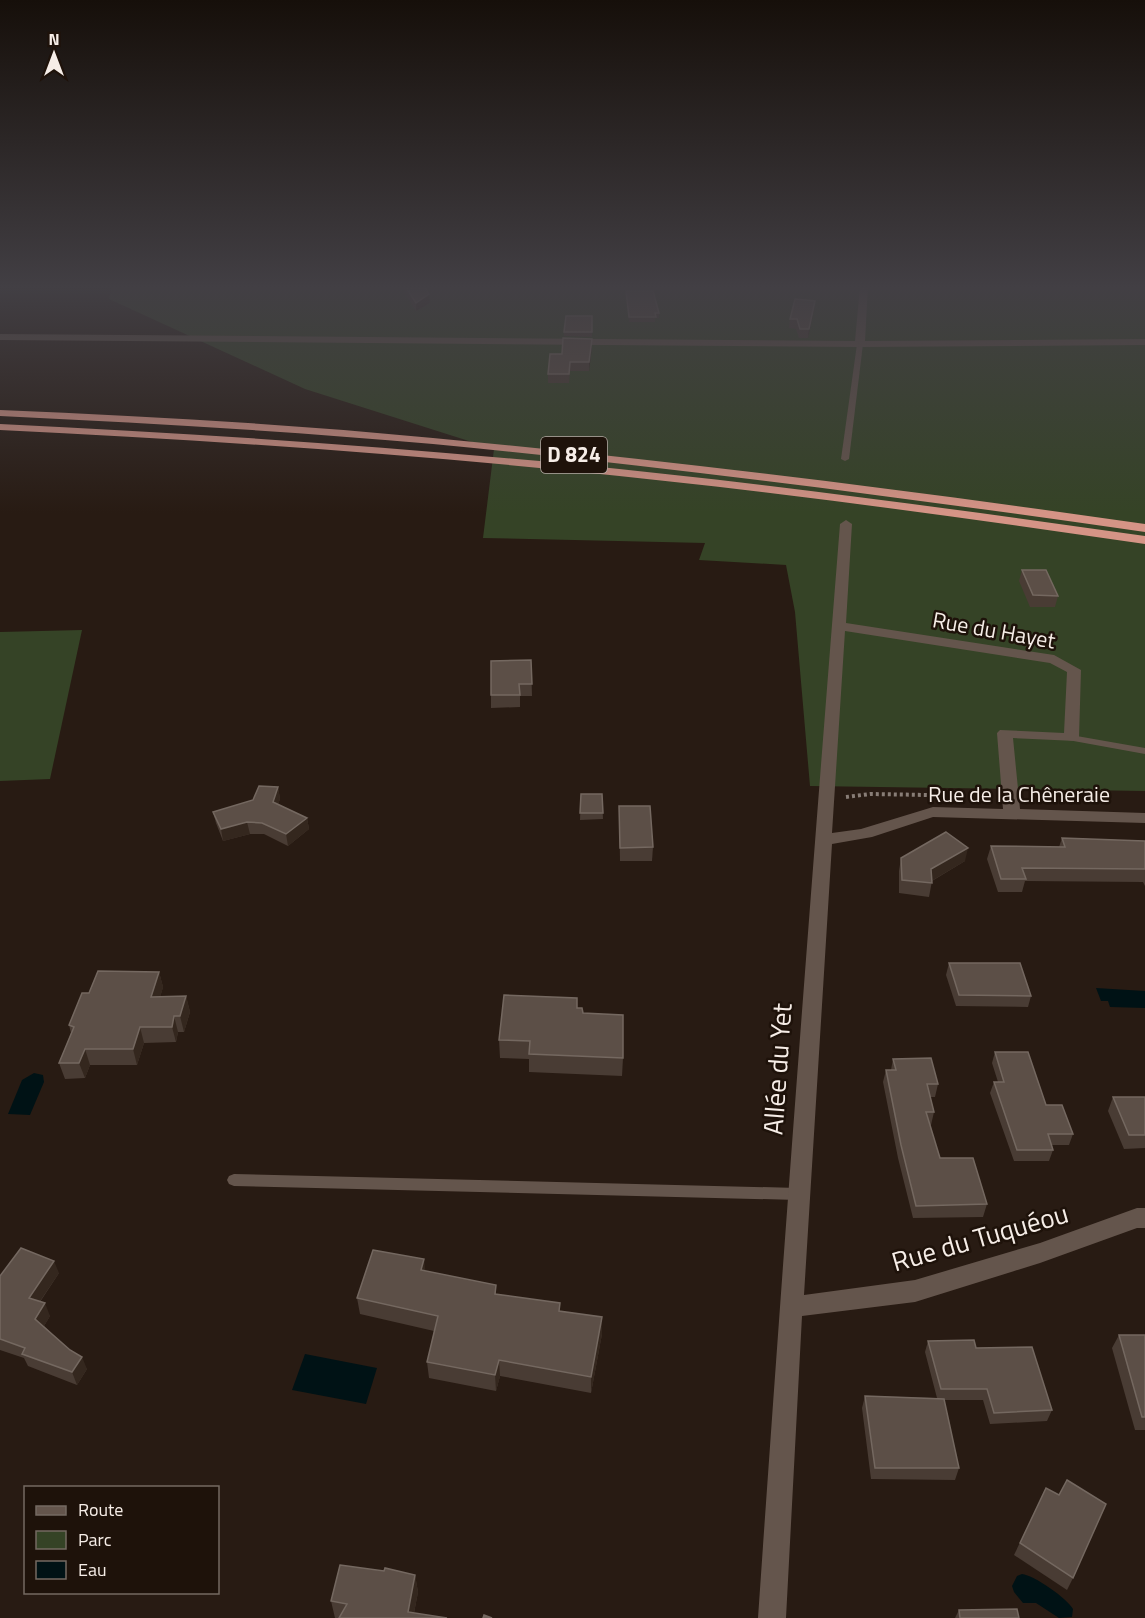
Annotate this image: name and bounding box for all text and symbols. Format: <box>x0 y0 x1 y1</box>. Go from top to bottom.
north arrow <box>24 24 84 84</box>
text: N <box>48 27 60 51</box>
road number: D 824 <box>541 437 607 473</box>
street label: Rue du Hayet <box>930 602 1058 658</box>
street label: Rue de la Chêneraie <box>928 777 1110 811</box>
street label: Allée du Yet <box>751 1001 802 1136</box>
street label: Rue du Tuquéou <box>886 1192 1073 1281</box>
legend <box>24 1486 219 1594</box>
text: Route <box>78 1496 123 1523</box>
text: Parc <box>78 1526 112 1553</box>
text: Eau <box>78 1556 107 1583</box>

